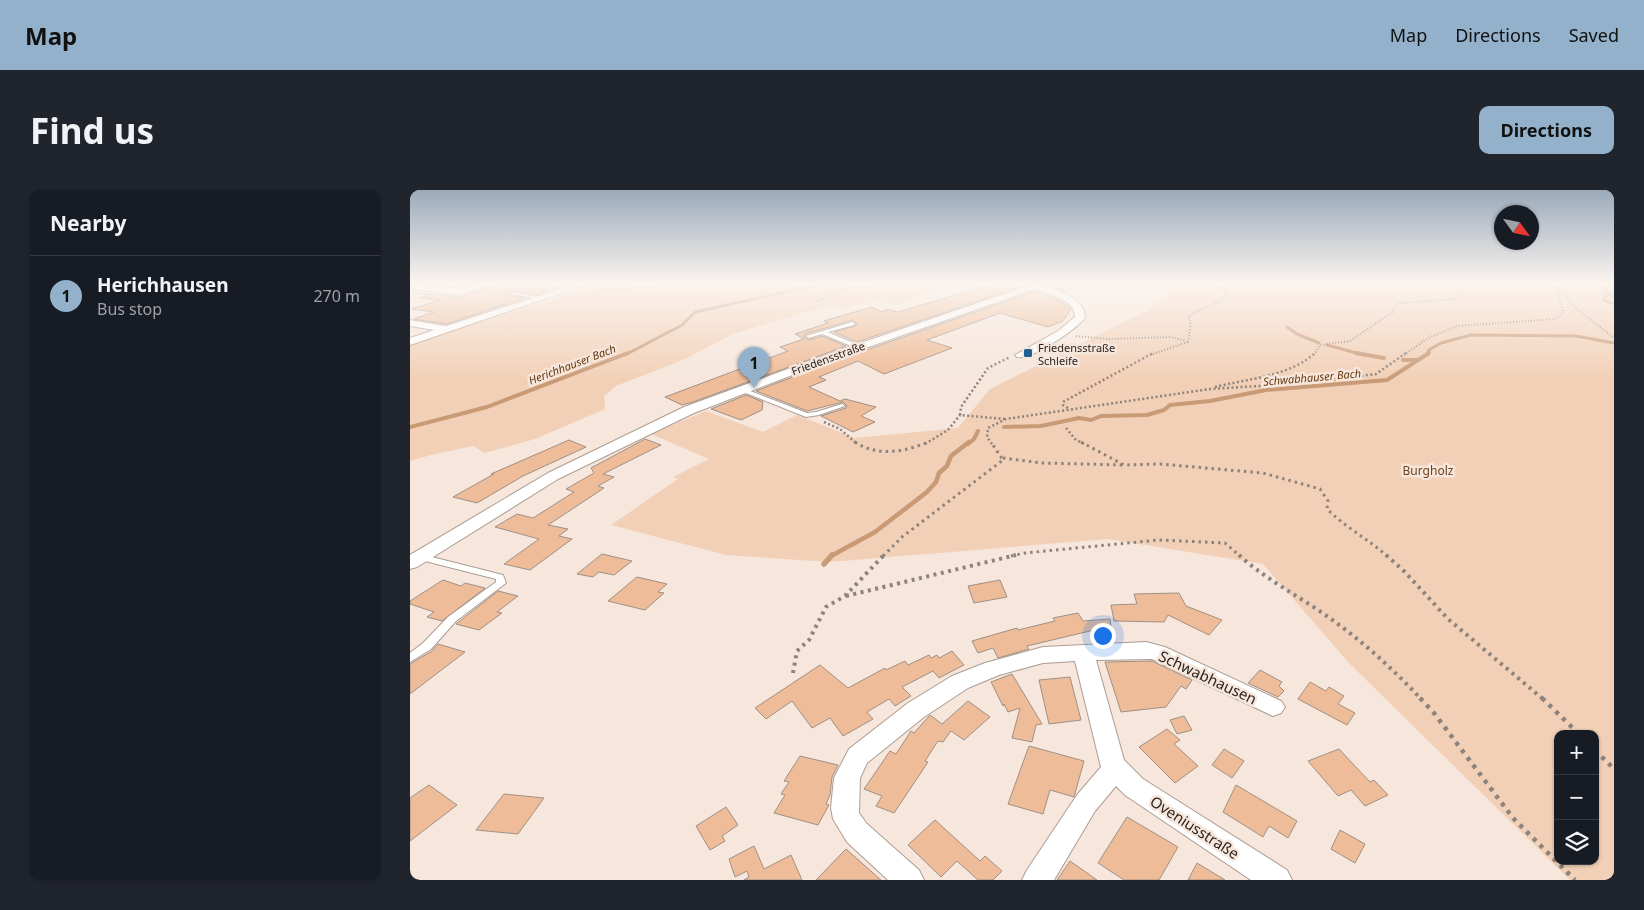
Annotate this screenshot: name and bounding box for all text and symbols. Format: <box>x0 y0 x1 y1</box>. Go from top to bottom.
text: Map <box>25 19 77 52</box>
text: Map <box>1390 23 1427 47</box>
text: Directions <box>1455 23 1541 47</box>
text: Saved <box>1569 23 1619 47</box>
button: Directions <box>1479 106 1614 154</box>
text: Find us <box>30 107 154 154</box>
north arrow <box>1494 205 1539 250</box>
text: Nearby <box>50 209 126 237</box>
text: Herichhausen <box>97 272 229 298</box>
text: 1 <box>61 285 71 307</box>
text: 270 m <box>313 285 360 307</box>
text: Bus stop <box>97 298 162 320</box>
street label: Friedensstraße <box>789 338 867 378</box>
water label: Herichhauser Bach <box>526 340 618 388</box>
place label: Friedensstraße Schleife <box>1038 340 1115 368</box>
pin: 1 <box>738 347 770 388</box>
marker: Friedensstraße Schleife <box>1022 347 1034 359</box>
water label: Schwabhauser Bach <box>1262 365 1362 389</box>
park label: Burgholz <box>1403 462 1454 479</box>
your location <box>1090 623 1116 649</box>
street label: Schwabhausen <box>1156 646 1260 708</box>
map controls <box>1554 730 1599 865</box>
button: + <box>1554 730 1599 775</box>
button: − <box>1554 775 1599 820</box>
street label: Oveniusstraße <box>1147 791 1243 863</box>
button: layers <box>1554 820 1599 865</box>

